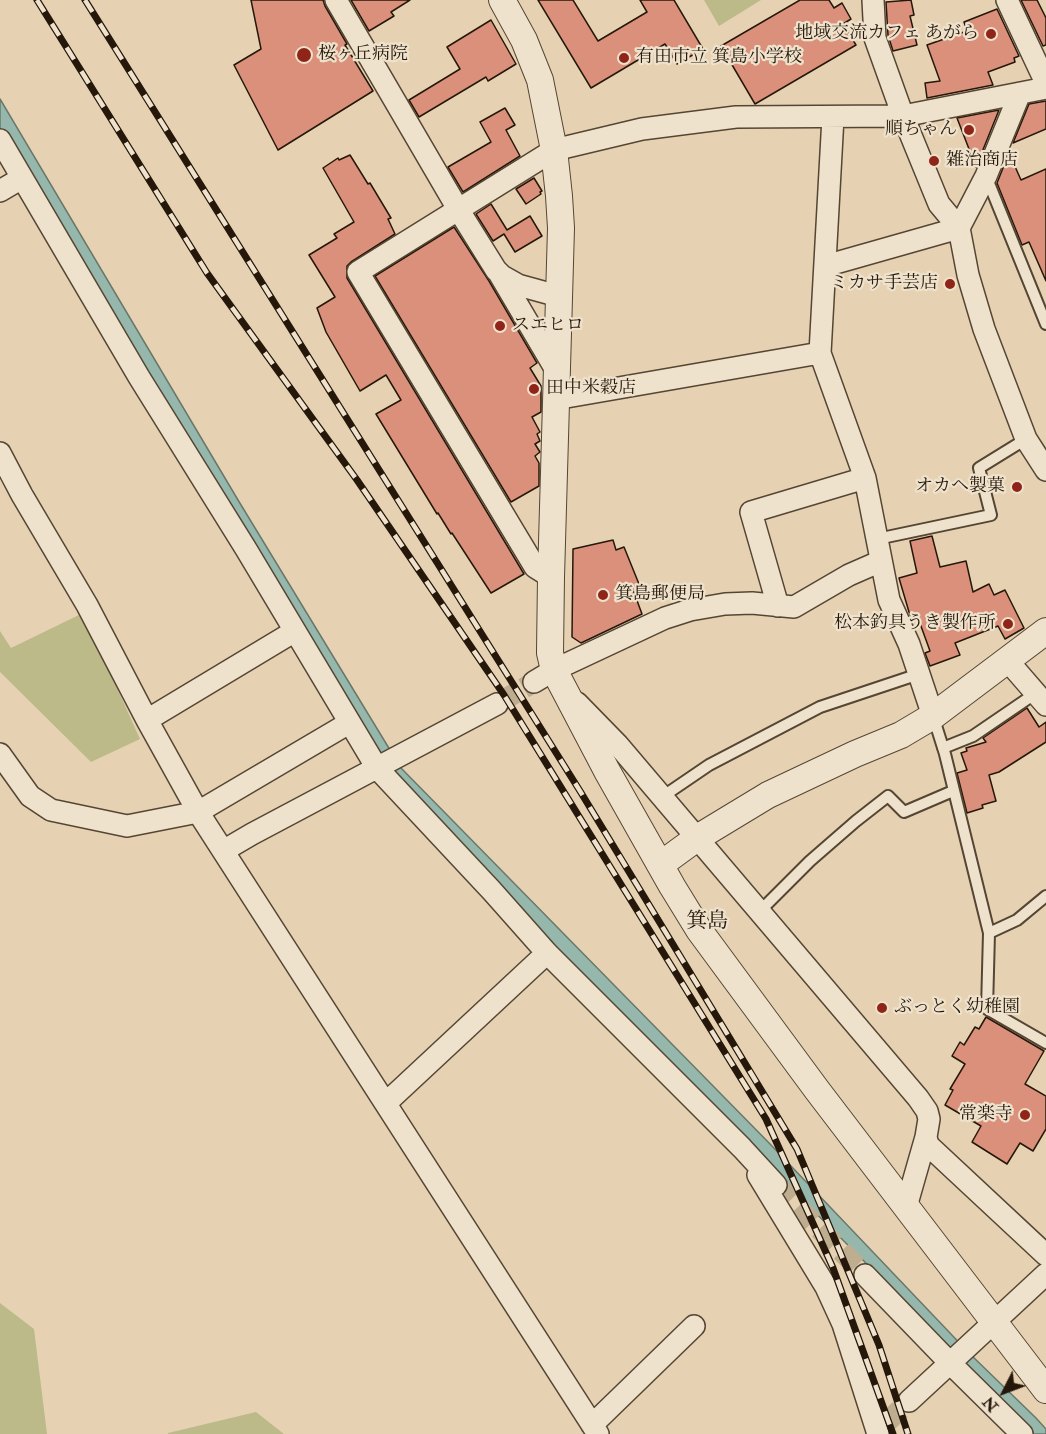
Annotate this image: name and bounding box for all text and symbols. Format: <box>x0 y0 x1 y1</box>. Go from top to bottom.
place label: 地域交流カフェ あがら <box>795 23 979 45</box>
marker: 地域交流カフェ あがら <box>984 27 998 41</box>
place label: 桜ヶ丘病院 <box>318 44 408 66</box>
marker: 桜ヶ丘病院 <box>295 46 313 64</box>
place label: 有田市立 箕島小学校 <box>636 47 802 69</box>
marker: 有田市立 箕島小学校 <box>617 51 631 65</box>
place label: 順ちゃん <box>885 119 957 141</box>
marker: 順ちゃん <box>962 123 976 137</box>
place label: 雑治商店 <box>946 150 1018 172</box>
marker: 雑治商店 <box>927 154 941 168</box>
place label: ミカサ手芸店 <box>830 273 938 295</box>
marker: ミカサ手芸店 <box>943 277 957 291</box>
place label: スエヒロ <box>512 315 584 337</box>
marker: スエヒロ <box>493 319 507 333</box>
place label: 田中米穀店 <box>546 378 636 400</box>
marker: 田中米穀店 <box>527 382 541 396</box>
place label: オカヘ製菓 <box>915 476 1005 498</box>
marker: オカヘ製菓 <box>1010 480 1024 494</box>
place label: 箕島郵便局 <box>615 584 705 606</box>
marker: 箕島郵便局 <box>596 588 610 602</box>
place label: 松本釣具うき製作所 <box>834 613 996 635</box>
marker: 松本釣具うき製作所 <box>1001 617 1015 631</box>
district label: 箕島 <box>686 909 728 935</box>
place label: ぶっとく幼稚園 <box>894 997 1020 1019</box>
marker: ぶっとく幼稚園 <box>875 1001 889 1015</box>
place label: 常楽寺 <box>959 1104 1013 1126</box>
marker: 常楽寺 <box>1018 1108 1032 1122</box>
north arrow <box>974 1362 1034 1422</box>
text: N <box>978 1392 1003 1416</box>

